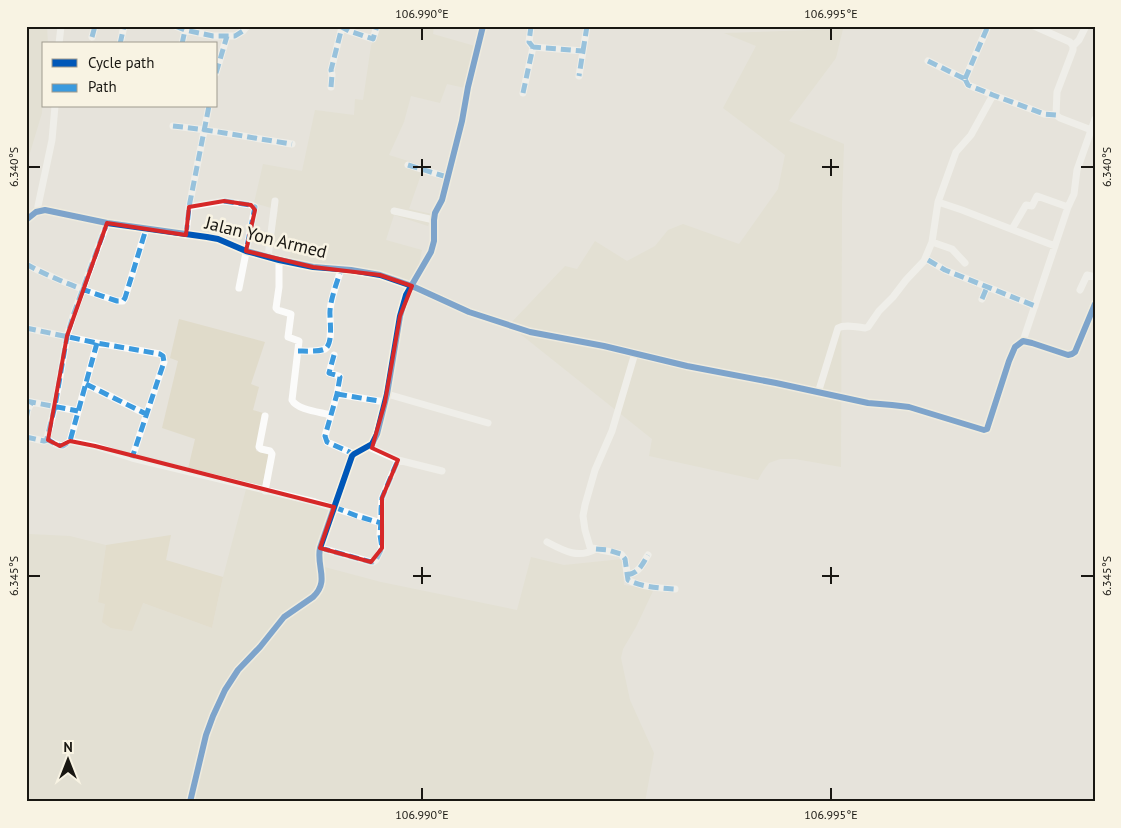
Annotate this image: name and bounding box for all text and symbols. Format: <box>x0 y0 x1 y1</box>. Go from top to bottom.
text: 106.990°E <box>395 6 449 21</box>
text: 106.995°E <box>804 6 858 21</box>
legend <box>42 42 218 108</box>
text: Cycle path <box>88 53 154 72</box>
text: Path <box>88 77 117 96</box>
text: 6.340°S <box>6 147 21 187</box>
text: 6.340°S <box>1099 147 1114 187</box>
street label: Jalan Yon Armed <box>202 211 329 263</box>
text: 6.345°S <box>6 556 21 596</box>
text: 6.345°S <box>1099 556 1114 596</box>
north arrow <box>42 736 92 786</box>
text: N <box>63 738 73 756</box>
text: 106.990°E <box>395 807 449 822</box>
text: 106.995°E <box>804 807 858 822</box>

